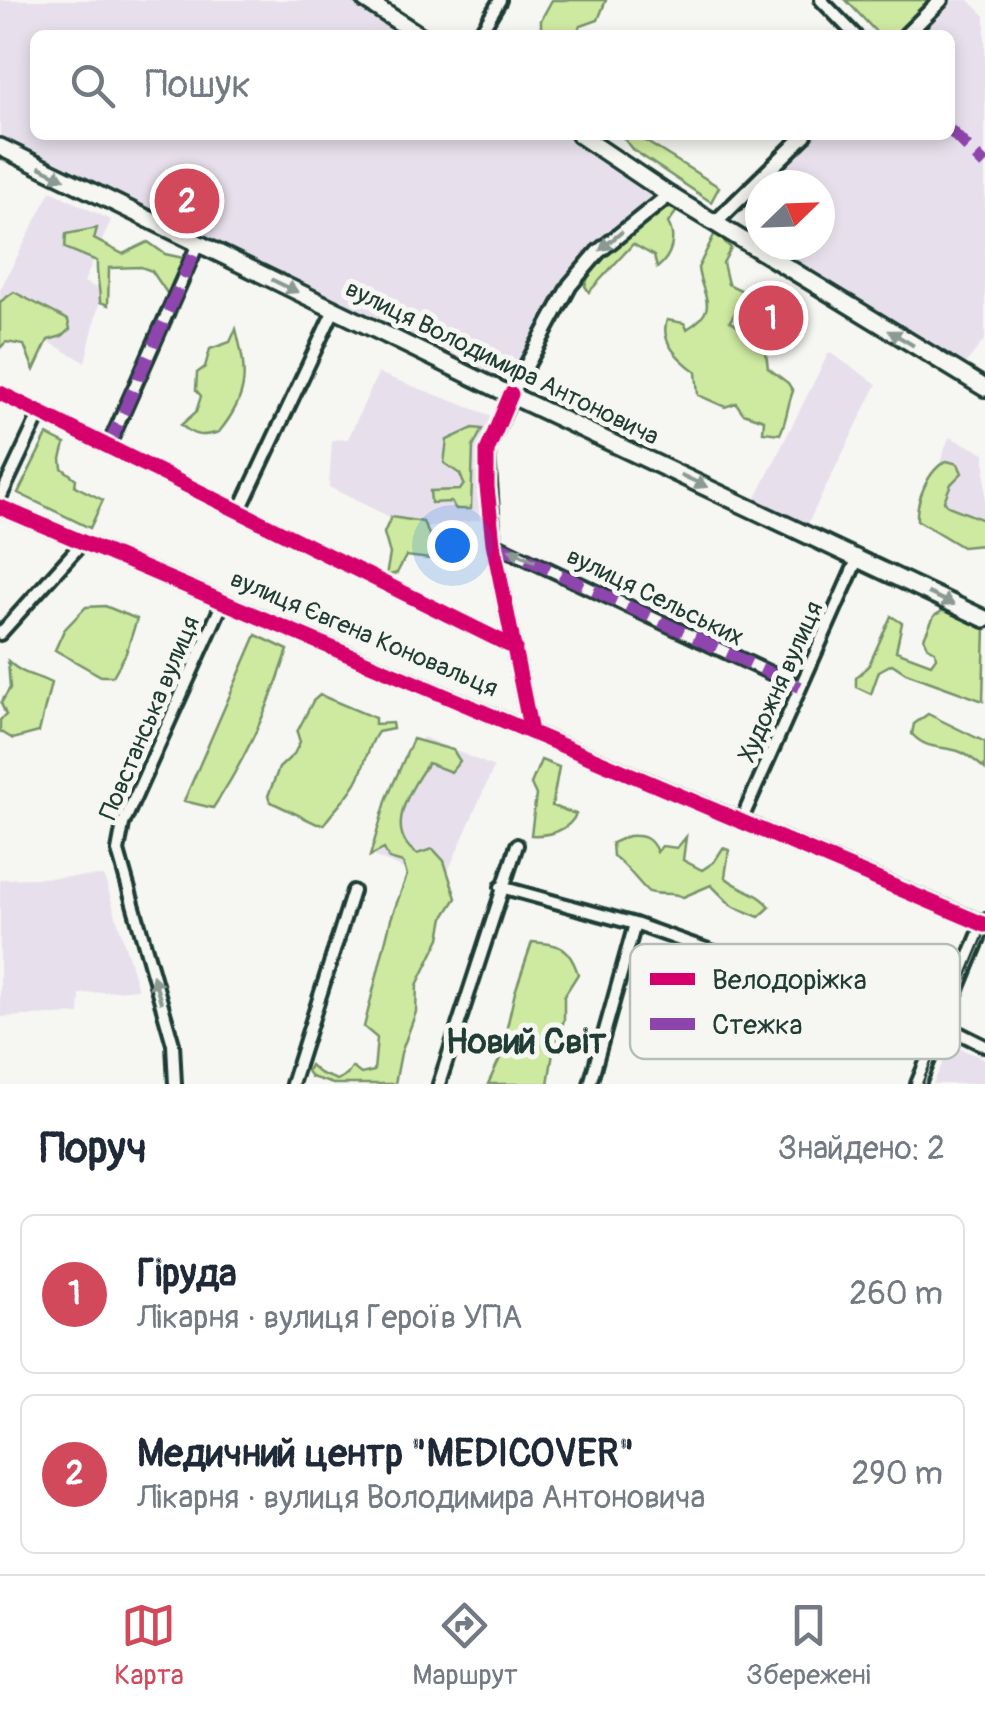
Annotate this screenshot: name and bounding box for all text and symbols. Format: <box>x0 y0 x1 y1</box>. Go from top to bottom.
search box <box>30 30 955 140</box>
icon: search <box>65 58 120 113</box>
text: Пошук <box>145 61 251 109</box>
one-way arrow <box>37 164 66 181</box>
pin: 2 <box>154 164 220 238</box>
north arrow <box>745 170 835 260</box>
one-way arrow <box>599 230 624 251</box>
street label: вулиця Володимира Антоновича <box>340 273 664 453</box>
one-way arrow <box>271 278 300 295</box>
pin: 1 <box>738 280 804 356</box>
one-way arrow <box>887 330 915 347</box>
one-way arrow <box>680 473 709 490</box>
your location <box>427 520 478 571</box>
street label: вулиця Сельських <box>561 541 749 653</box>
one-way arrow <box>508 547 537 564</box>
street label: вулиця Євгена Коновальця <box>226 564 502 704</box>
one-way arrow <box>927 590 956 607</box>
street label: Художня вулиця <box>732 597 830 767</box>
street label: Повстанська вулиця <box>93 611 207 825</box>
legend <box>630 944 960 1059</box>
text: Велодоріжка <box>712 963 867 998</box>
one-way arrow <box>149 973 164 1004</box>
text: Стежка <box>712 1008 803 1043</box>
district label: Новий Світ <box>446 1020 607 1064</box>
text: Поруч <box>40 1123 147 1175</box>
text: Знайдено: 2 <box>778 1129 945 1169</box>
text: Гіруда <box>137 1250 237 1298</box>
text: 1 <box>68 1274 81 1314</box>
text: 260 m <box>849 1274 943 1314</box>
text: Лікарня · вулиця Героїв УПА <box>137 1298 522 1338</box>
text: Медичний центр "MEDICOVER" <box>137 1430 634 1478</box>
text: 2 <box>66 1454 83 1494</box>
text: 290 m <box>851 1454 943 1494</box>
text: Лікарня · вулиця Володимира Антоновича <box>137 1478 705 1518</box>
tab: Карта <box>114 1598 184 1693</box>
tab: Маршрут <box>412 1598 518 1693</box>
tab: Збережені <box>746 1598 871 1693</box>

